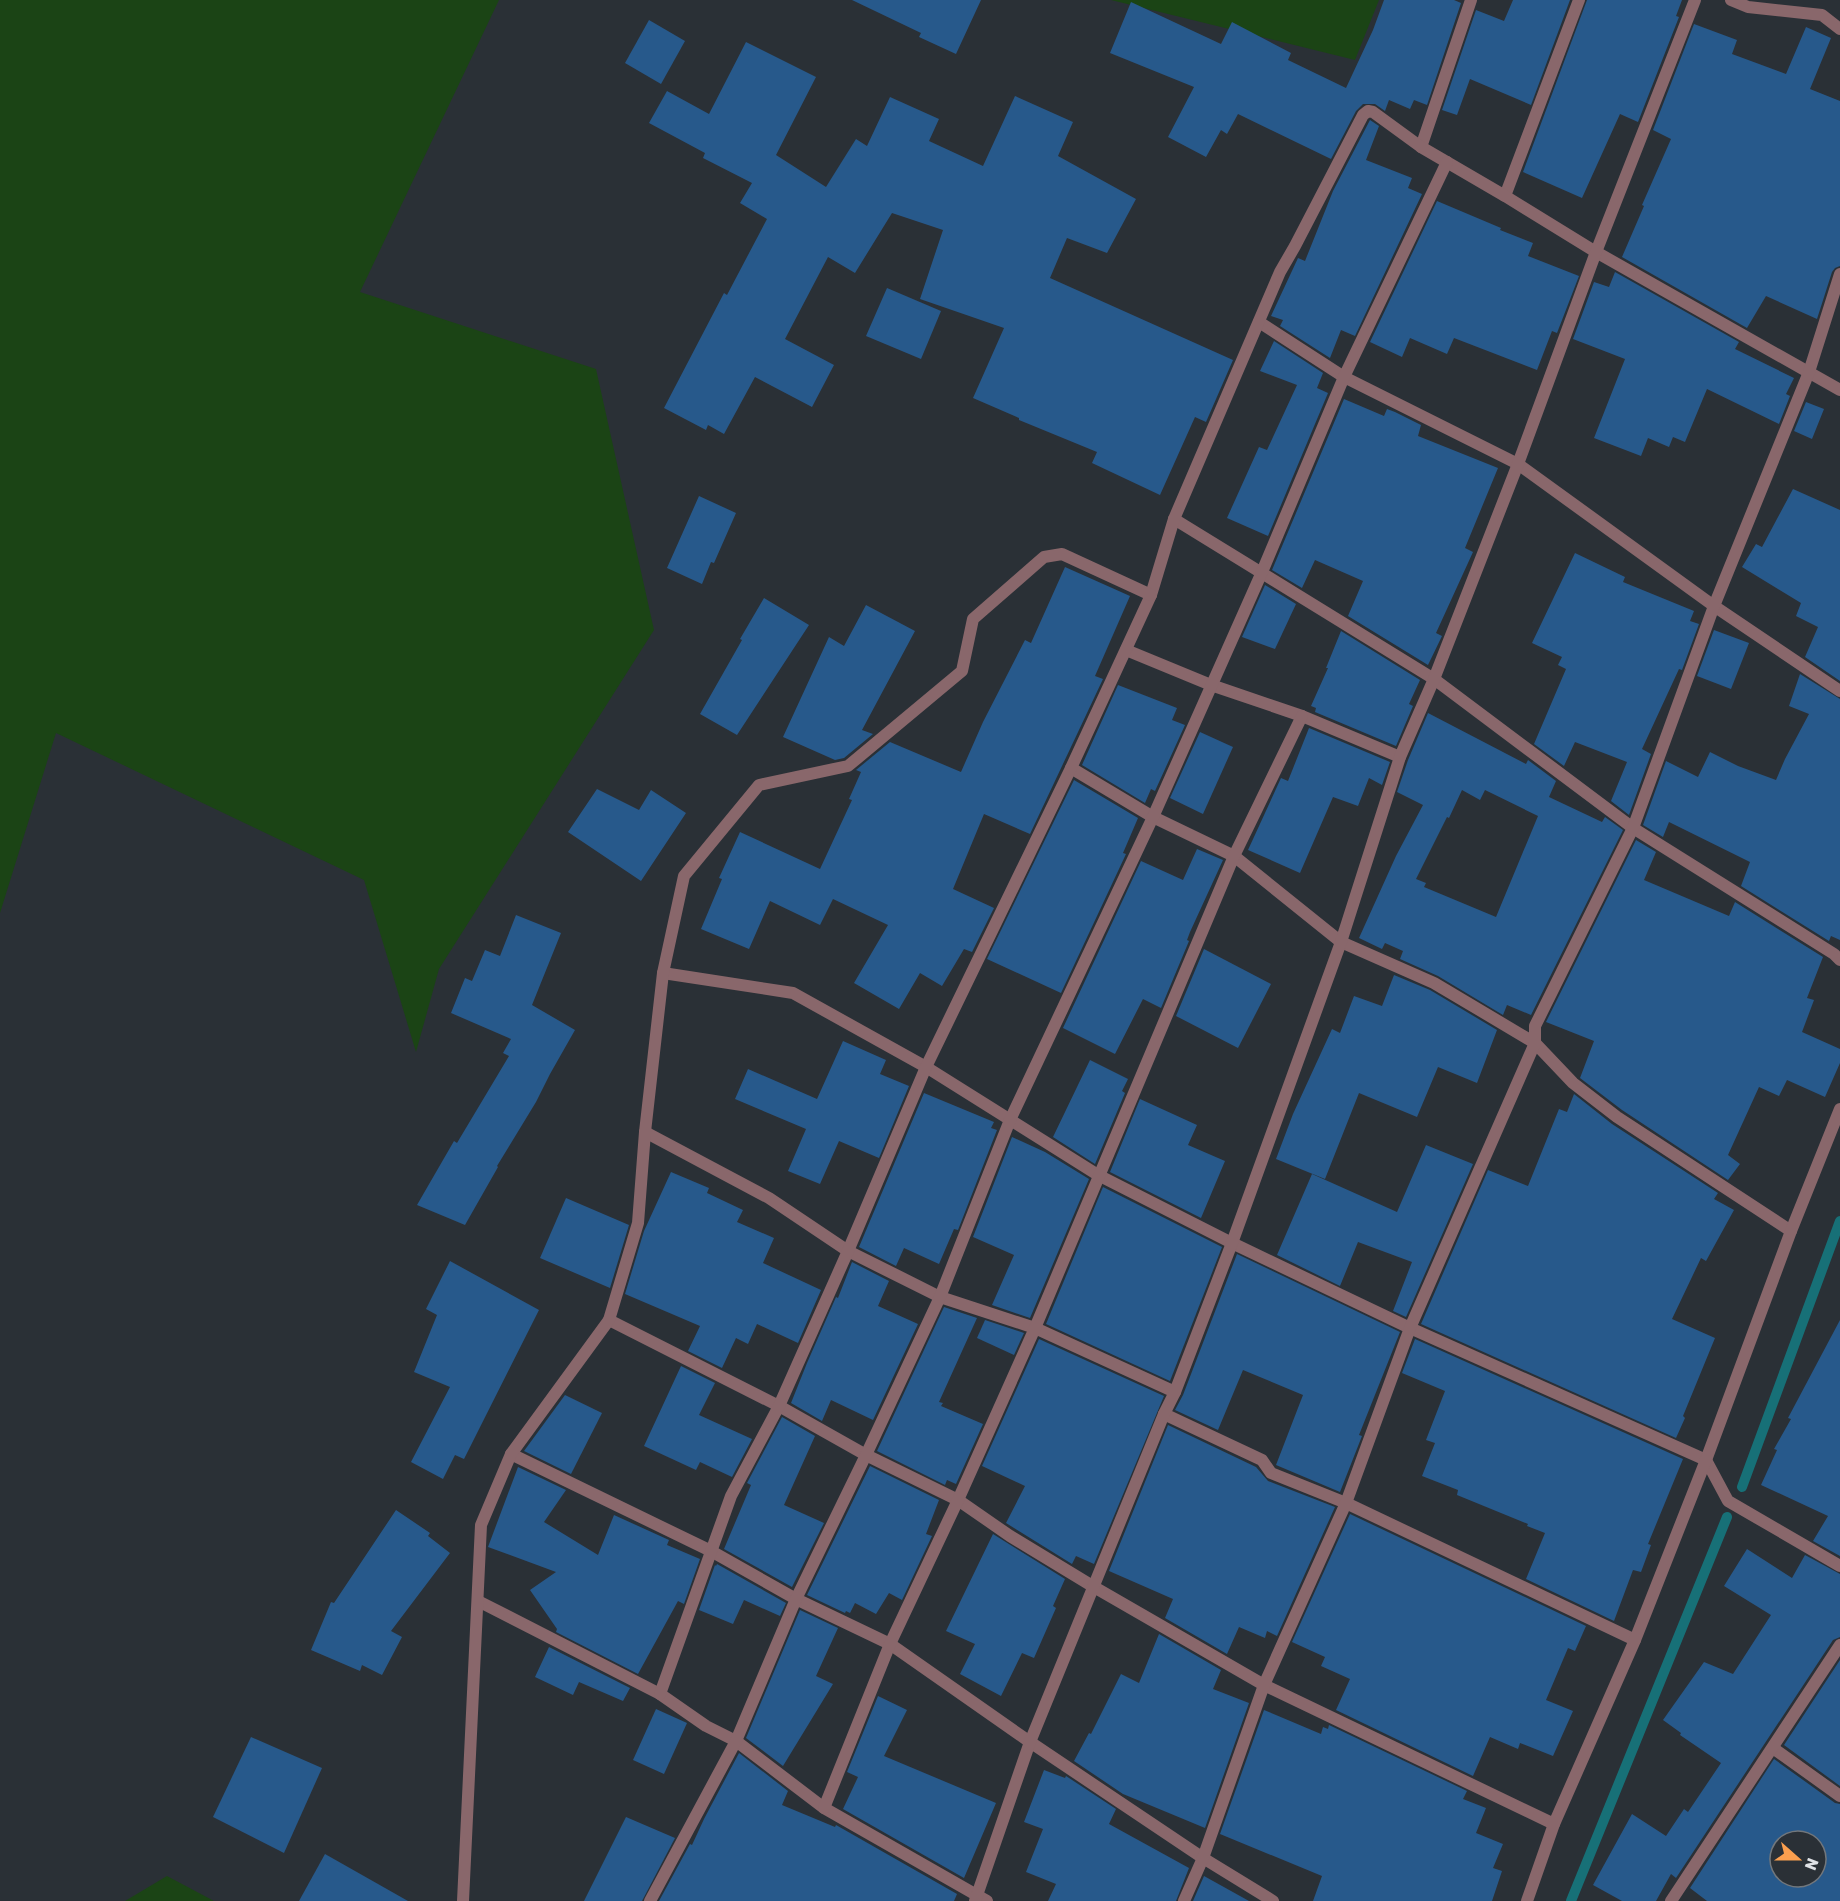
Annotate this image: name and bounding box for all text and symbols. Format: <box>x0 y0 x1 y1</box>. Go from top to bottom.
north arrow <box>1768 1829 1828 1889</box>
text: N <box>1801 1855 1822 1873</box>

